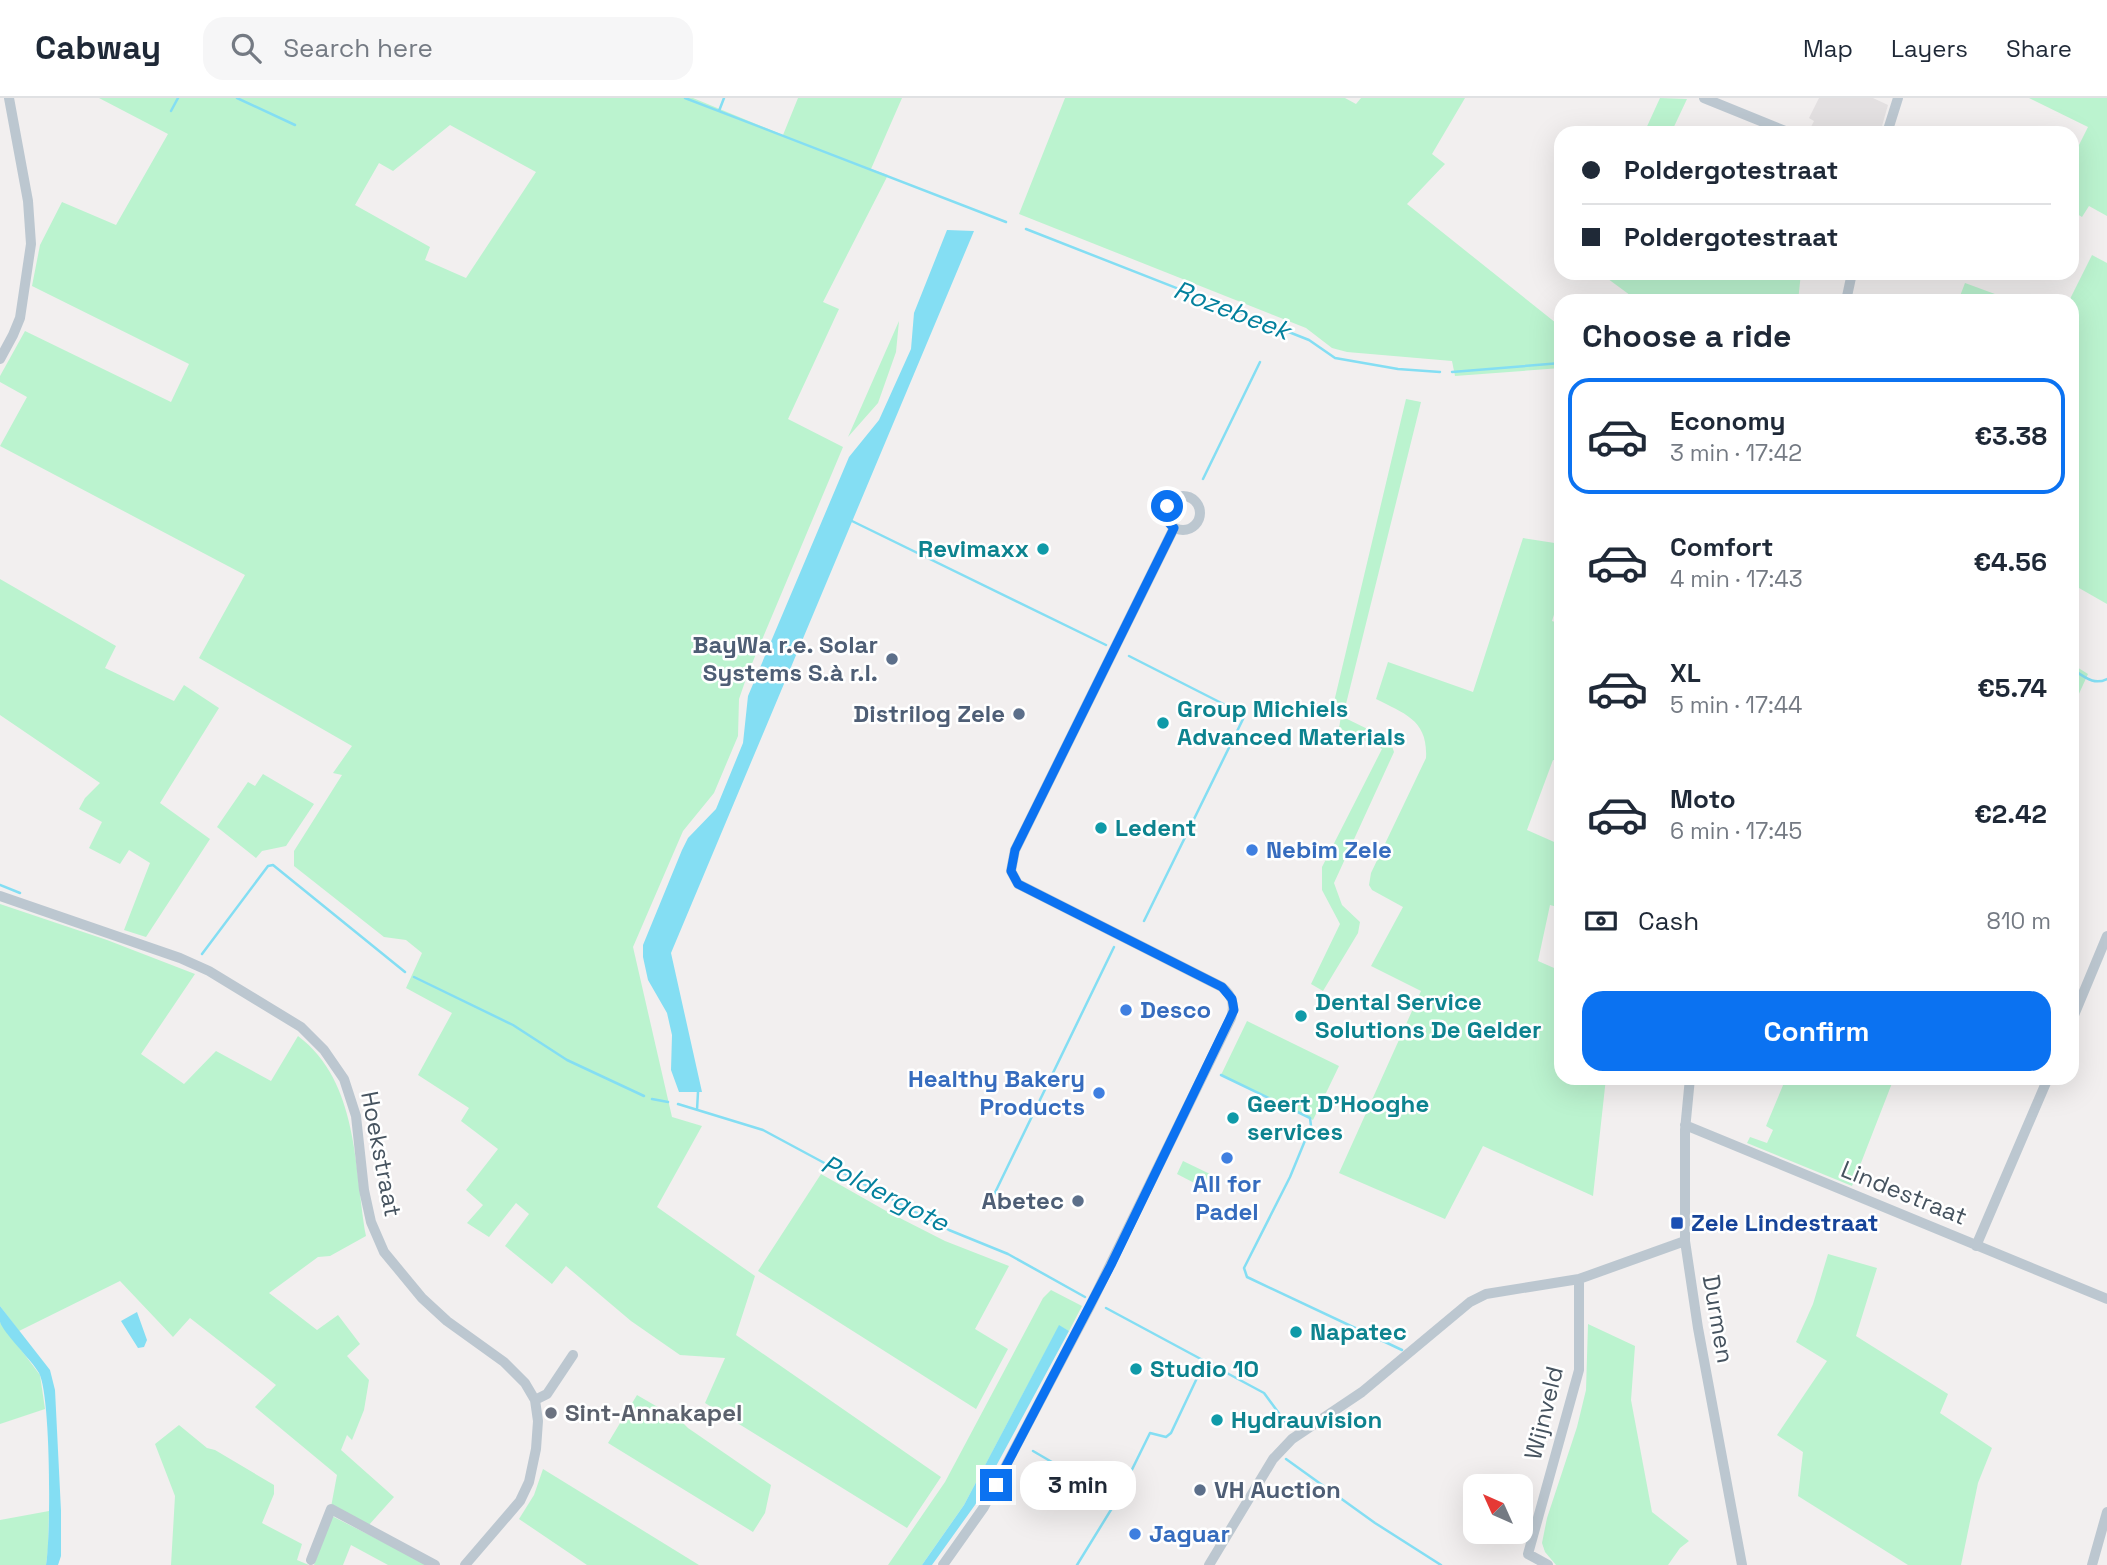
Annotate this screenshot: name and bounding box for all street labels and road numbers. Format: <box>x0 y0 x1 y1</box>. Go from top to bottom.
street label: Hoekstraat <box>354 1088 409 1219</box>
street label: Lindestraat <box>1837 1153 1972 1232</box>
street label: Durmen <box>1695 1272 1742 1366</box>
street label: Wijnveld <box>1517 1363 1570 1463</box>

